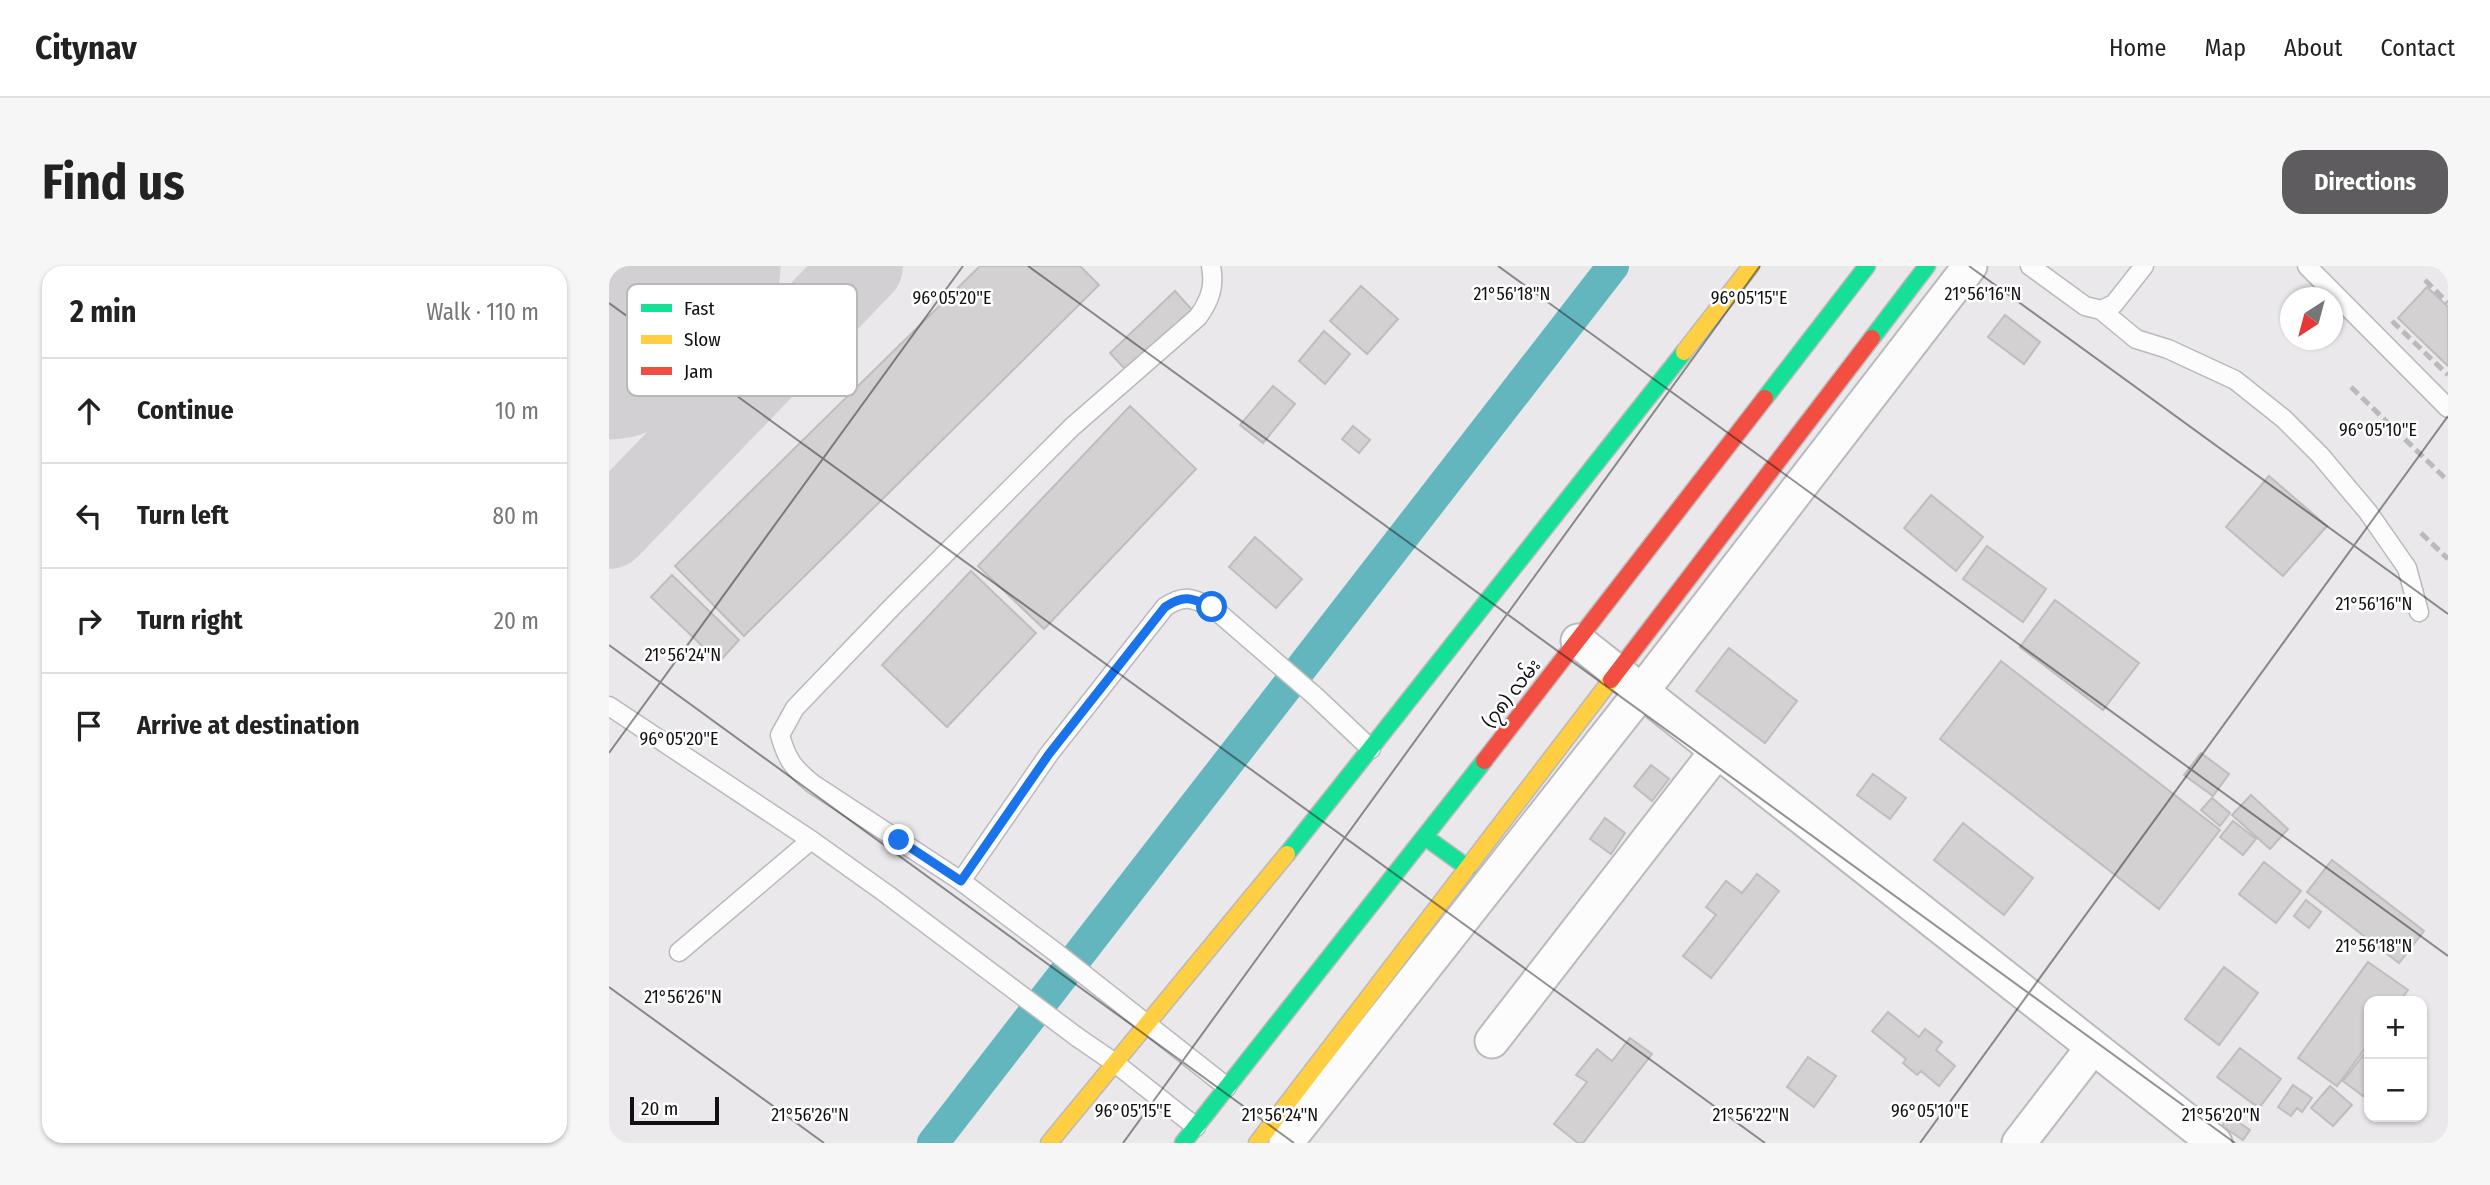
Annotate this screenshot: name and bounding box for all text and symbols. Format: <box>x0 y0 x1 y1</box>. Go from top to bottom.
text: Citynav <box>35 28 137 68</box>
text: Home <box>2109 34 2166 62</box>
text: Map <box>2204 34 2246 62</box>
text: About <box>2284 34 2342 62</box>
text: Contact <box>2380 34 2455 62</box>
button: Directions <box>2282 150 2448 214</box>
text: Find us <box>42 153 185 212</box>
text: 21°56'18"N <box>1474 283 1550 305</box>
text: 21°56'16"N <box>1945 283 2021 305</box>
legend <box>627 284 857 396</box>
text: 96°05'20"E <box>912 287 992 309</box>
text: 96°05'15"E <box>1711 287 1787 309</box>
north arrow <box>2280 287 2343 350</box>
text: 2 min <box>70 294 137 330</box>
text: Fast <box>684 297 715 320</box>
text: Walk · 110 m <box>426 298 539 326</box>
text: Slow <box>684 328 721 351</box>
text: Jam <box>684 360 713 383</box>
icon: ahead <box>70 392 108 430</box>
text: Continue <box>137 395 234 426</box>
text: 10 m <box>495 397 539 425</box>
text: 96°05'10"E <box>2339 419 2417 441</box>
icon: left <box>70 497 108 535</box>
text: Turn left <box>137 500 229 531</box>
text: 80 m <box>492 502 539 530</box>
route start <box>1196 591 1227 622</box>
text: 21°56'16"N <box>2336 593 2412 615</box>
icon: right <box>70 602 108 640</box>
text: Turn right <box>137 605 243 636</box>
text: 20 m <box>494 607 539 635</box>
text: 21°56'24"N <box>645 644 721 666</box>
street label: (၇၈) လမ်း <box>1475 652 1549 735</box>
icon: arrive <box>70 707 108 745</box>
text: Arrive at destination <box>137 710 360 741</box>
text: 96°05'20"E <box>639 728 719 750</box>
route end <box>883 824 914 855</box>
text: 21°56'18"N <box>2336 935 2412 957</box>
text: 21°56'26"N <box>644 986 722 1008</box>
map controls <box>2364 996 2427 1122</box>
button: + <box>2364 996 2427 1059</box>
button: − <box>2364 1059 2427 1122</box>
scale bar <box>630 1094 719 1126</box>
text: 20 m <box>641 1097 678 1120</box>
text: 96°05'15"E <box>1095 1100 1171 1122</box>
text: 96°05'10"E <box>1891 1100 1969 1122</box>
text: 21°56'26"N <box>771 1104 849 1126</box>
text: 21°56'24"N <box>1242 1104 1318 1126</box>
text: 21°56'22"N <box>1712 1104 1790 1126</box>
text: 21°56'20"N <box>2182 1104 2260 1126</box>

